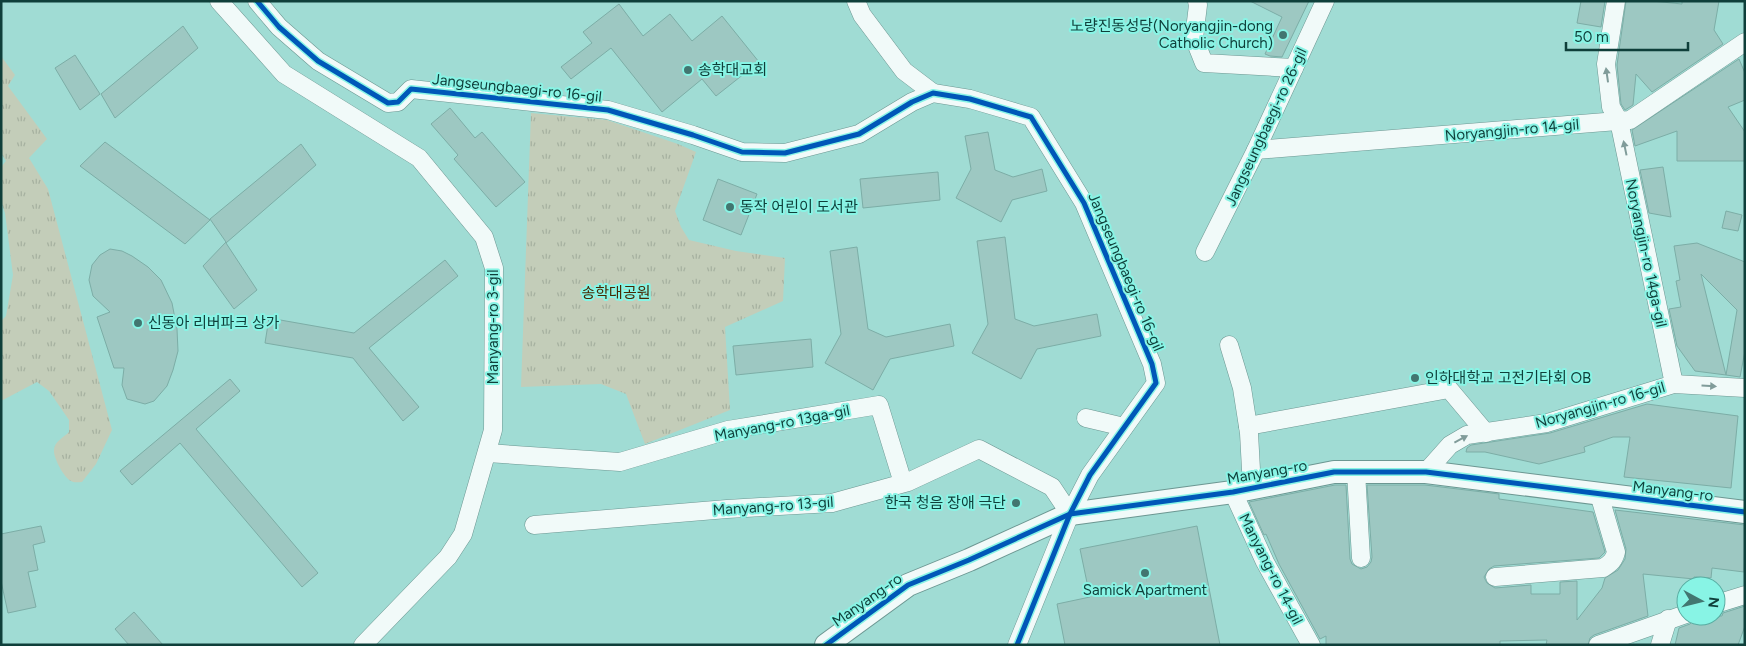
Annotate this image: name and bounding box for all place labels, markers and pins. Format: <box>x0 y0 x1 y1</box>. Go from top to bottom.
place label: 노량진동성당(Noryangjin-dong Catholic Church) <box>1070 17 1273 52</box>
marker: 노량진동성당(Noryangjin-dong Catholic Church) <box>1277 29 1289 41</box>
place label: 송학대교회 <box>698 61 767 79</box>
marker: 송학대교회 <box>682 64 694 76</box>
place label: 동작 어린이 도서관 <box>740 198 858 216</box>
marker: 동작 어린이 도서관 <box>724 201 736 213</box>
place label: 신동아 리버파크 상가 <box>148 314 280 332</box>
marker: 신동아 리버파크 상가 <box>132 317 144 329</box>
place label: 인하대학교 고전기타회 OB <box>1425 369 1591 387</box>
marker: 인하대학교 고전기타회 OB <box>1409 372 1421 384</box>
place label: 한국 청음 장애 극단 <box>884 494 1006 512</box>
marker: 한국 청음 장애 극단 <box>1010 497 1022 509</box>
marker: Samick Apartment <box>1139 567 1151 579</box>
place label: Samick Apartment <box>1083 581 1208 599</box>

